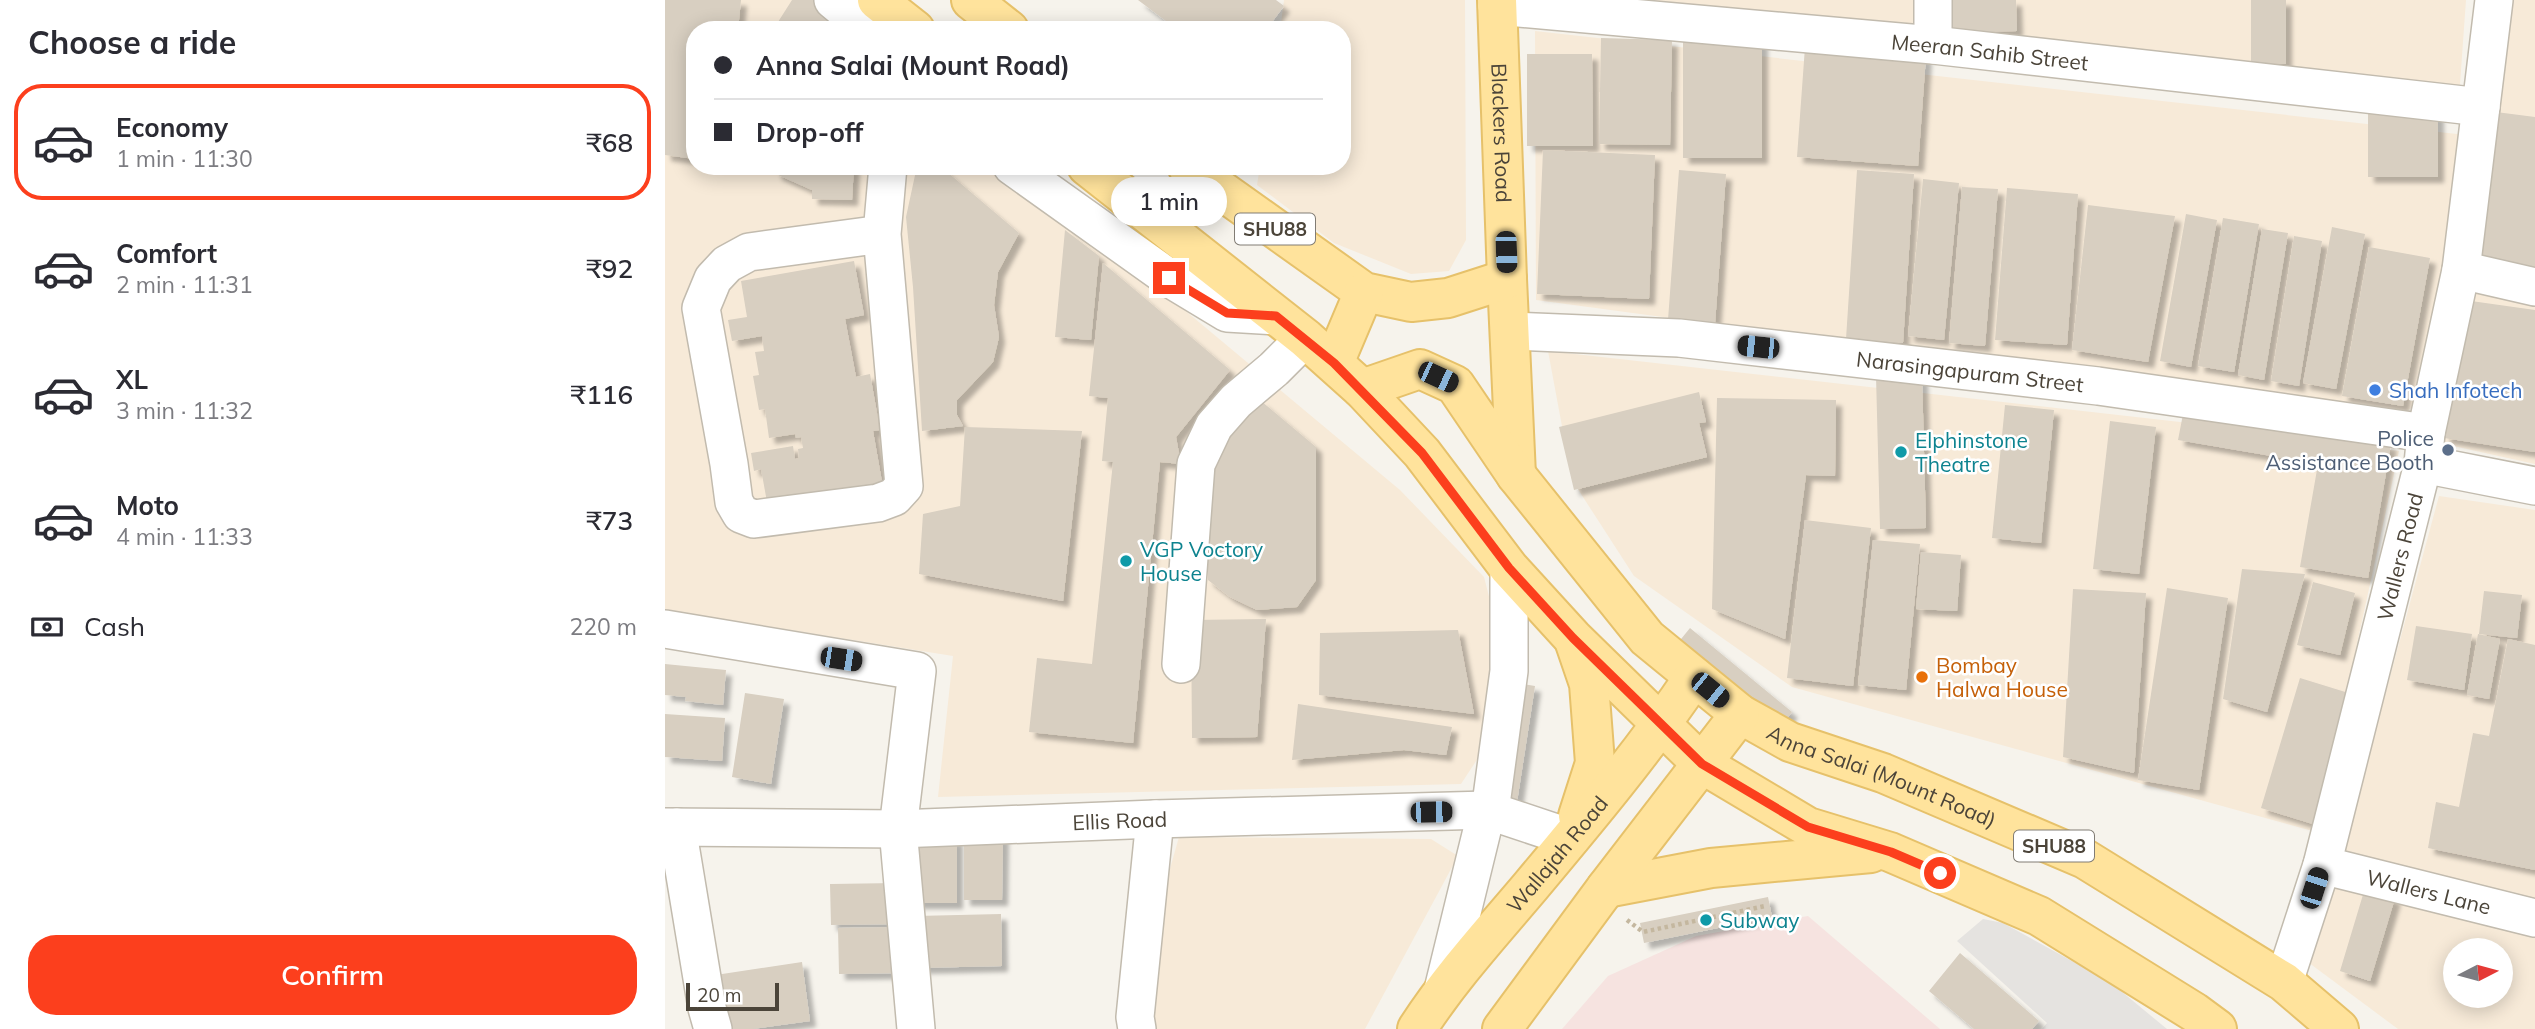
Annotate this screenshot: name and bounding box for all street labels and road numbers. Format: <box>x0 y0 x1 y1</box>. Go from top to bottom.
street label: Meeran Sahib Street <box>1890 28 2090 75</box>
street label: Blackers Road <box>1486 63 1517 203</box>
road number: SHU88 <box>1235 214 1315 244</box>
street label: Narasingapuram Street <box>1855 345 2085 397</box>
street label: Wallers Road <box>2371 490 2428 623</box>
street label: Anna Salai (Mount Road) <box>1763 719 2000 833</box>
street label: Wallajah Road <box>1501 791 1613 918</box>
street label: Ellis Road <box>1072 806 1168 835</box>
road number: SHU88 <box>2014 831 2094 862</box>
street label: Wallers Lane <box>2364 864 2494 920</box>

